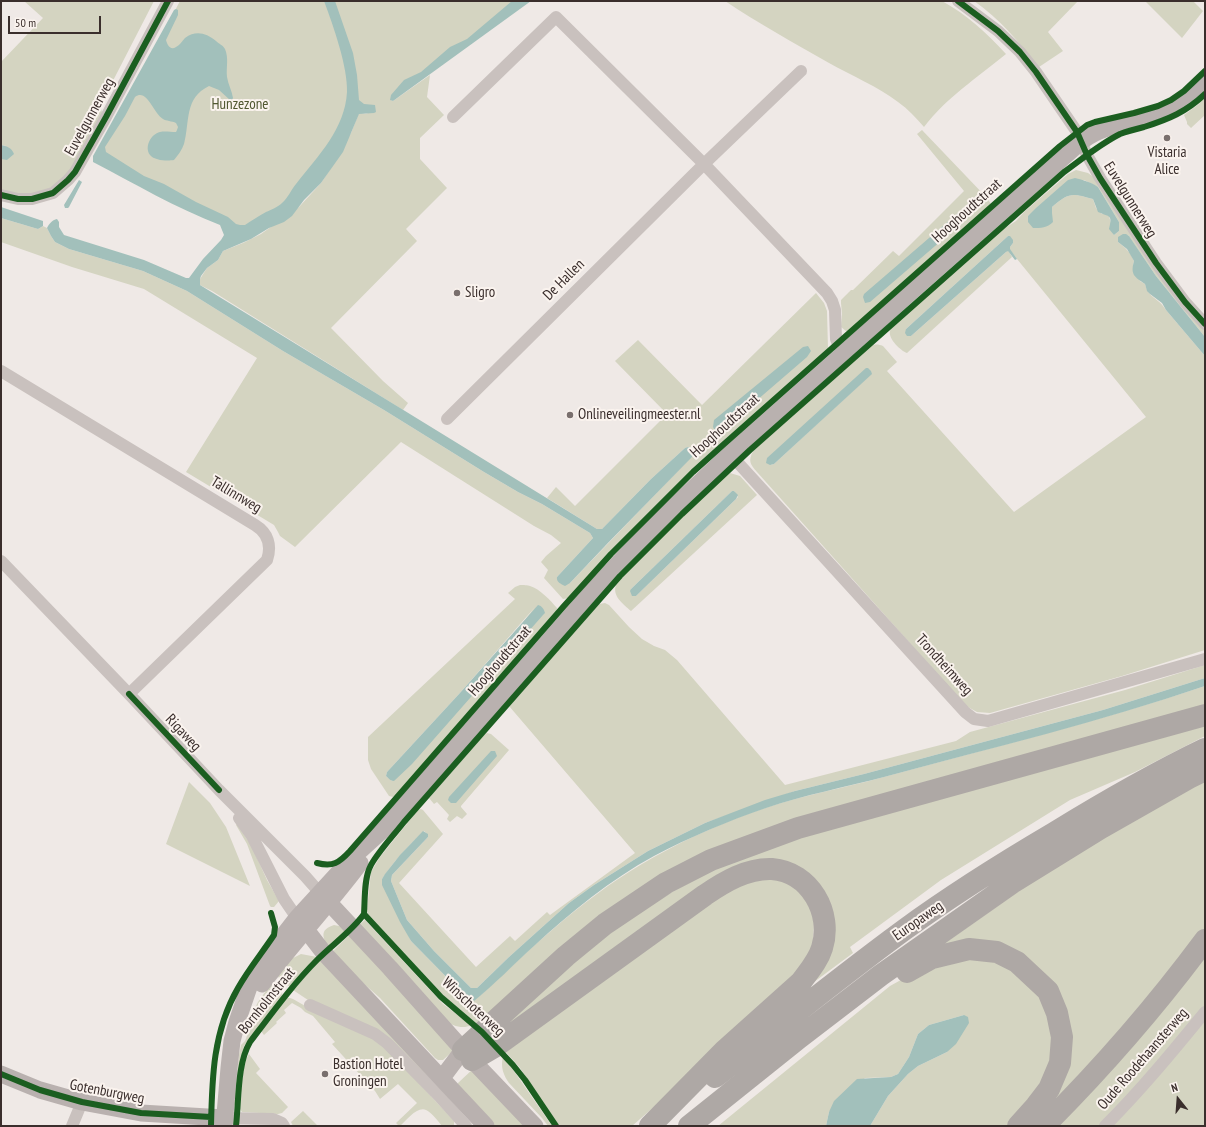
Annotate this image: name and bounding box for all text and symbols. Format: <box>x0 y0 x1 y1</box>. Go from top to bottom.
scale bar <box>10 8 103 34</box>
text: 50 m <box>15 15 36 30</box>
street label: Euvelgunnerweg <box>61 75 119 159</box>
park label: Hunzezone <box>212 96 268 114</box>
marker: Vistaria Alice <box>1162 133 1172 143</box>
place label: Vistaria Alice <box>1148 144 1186 179</box>
street label: Euvelgunnerweg <box>1100 159 1160 241</box>
street label: Hooghoudtstraat <box>929 175 1005 247</box>
street label: De Hallen <box>540 256 588 304</box>
place label: Sligro <box>465 284 495 302</box>
marker: Sligro <box>452 288 462 298</box>
street label: Hooghoudtstraat <box>687 390 763 462</box>
place label: Onlineveilingmeester.nl <box>578 406 701 424</box>
marker: Onlineveilingmeester.nl <box>565 410 575 420</box>
street label: Tallinnweg <box>207 473 265 517</box>
street label: Hooghoudtstraat <box>465 622 535 700</box>
street label: Trondheimweg <box>912 631 976 699</box>
street label: Rigaweg <box>161 711 205 755</box>
street label: Europaweg <box>889 897 947 945</box>
street label: Bornholmstraat <box>235 964 299 1038</box>
street label: Winschoterweg <box>438 973 508 1041</box>
street label: Oude Roodehaansterweg <box>1094 1005 1192 1113</box>
place label: Bastion Hotel Groningen <box>333 1056 403 1091</box>
marker: Bastion Hotel Groningen <box>320 1069 330 1079</box>
street label: Gotenburgweg <box>68 1076 146 1108</box>
north arrow <box>1158 1079 1198 1119</box>
text: N <box>1170 1080 1179 1095</box>

